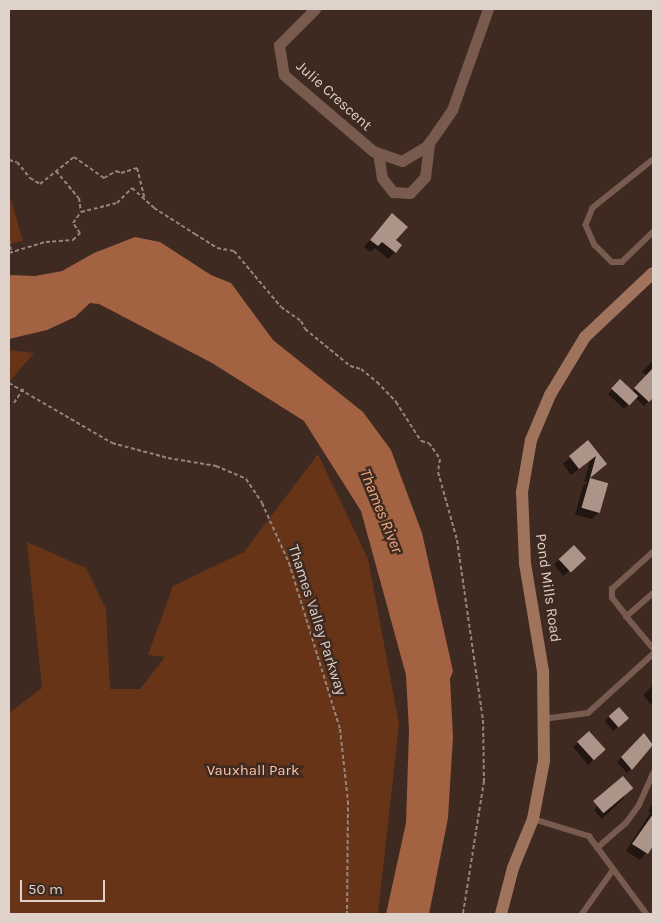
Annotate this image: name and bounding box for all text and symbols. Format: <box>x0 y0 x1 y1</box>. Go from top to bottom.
street label: Julie Crescent <box>293 57 375 135</box>
water label: Thames River <box>355 466 407 556</box>
street label: Pond Mills Road <box>531 533 565 643</box>
street label: Thames Valley Parkway <box>284 542 350 698</box>
park label: Vauxhall Park <box>207 762 299 780</box>
scale bar <box>22 870 108 902</box>
text: 50 m <box>28 880 63 898</box>

